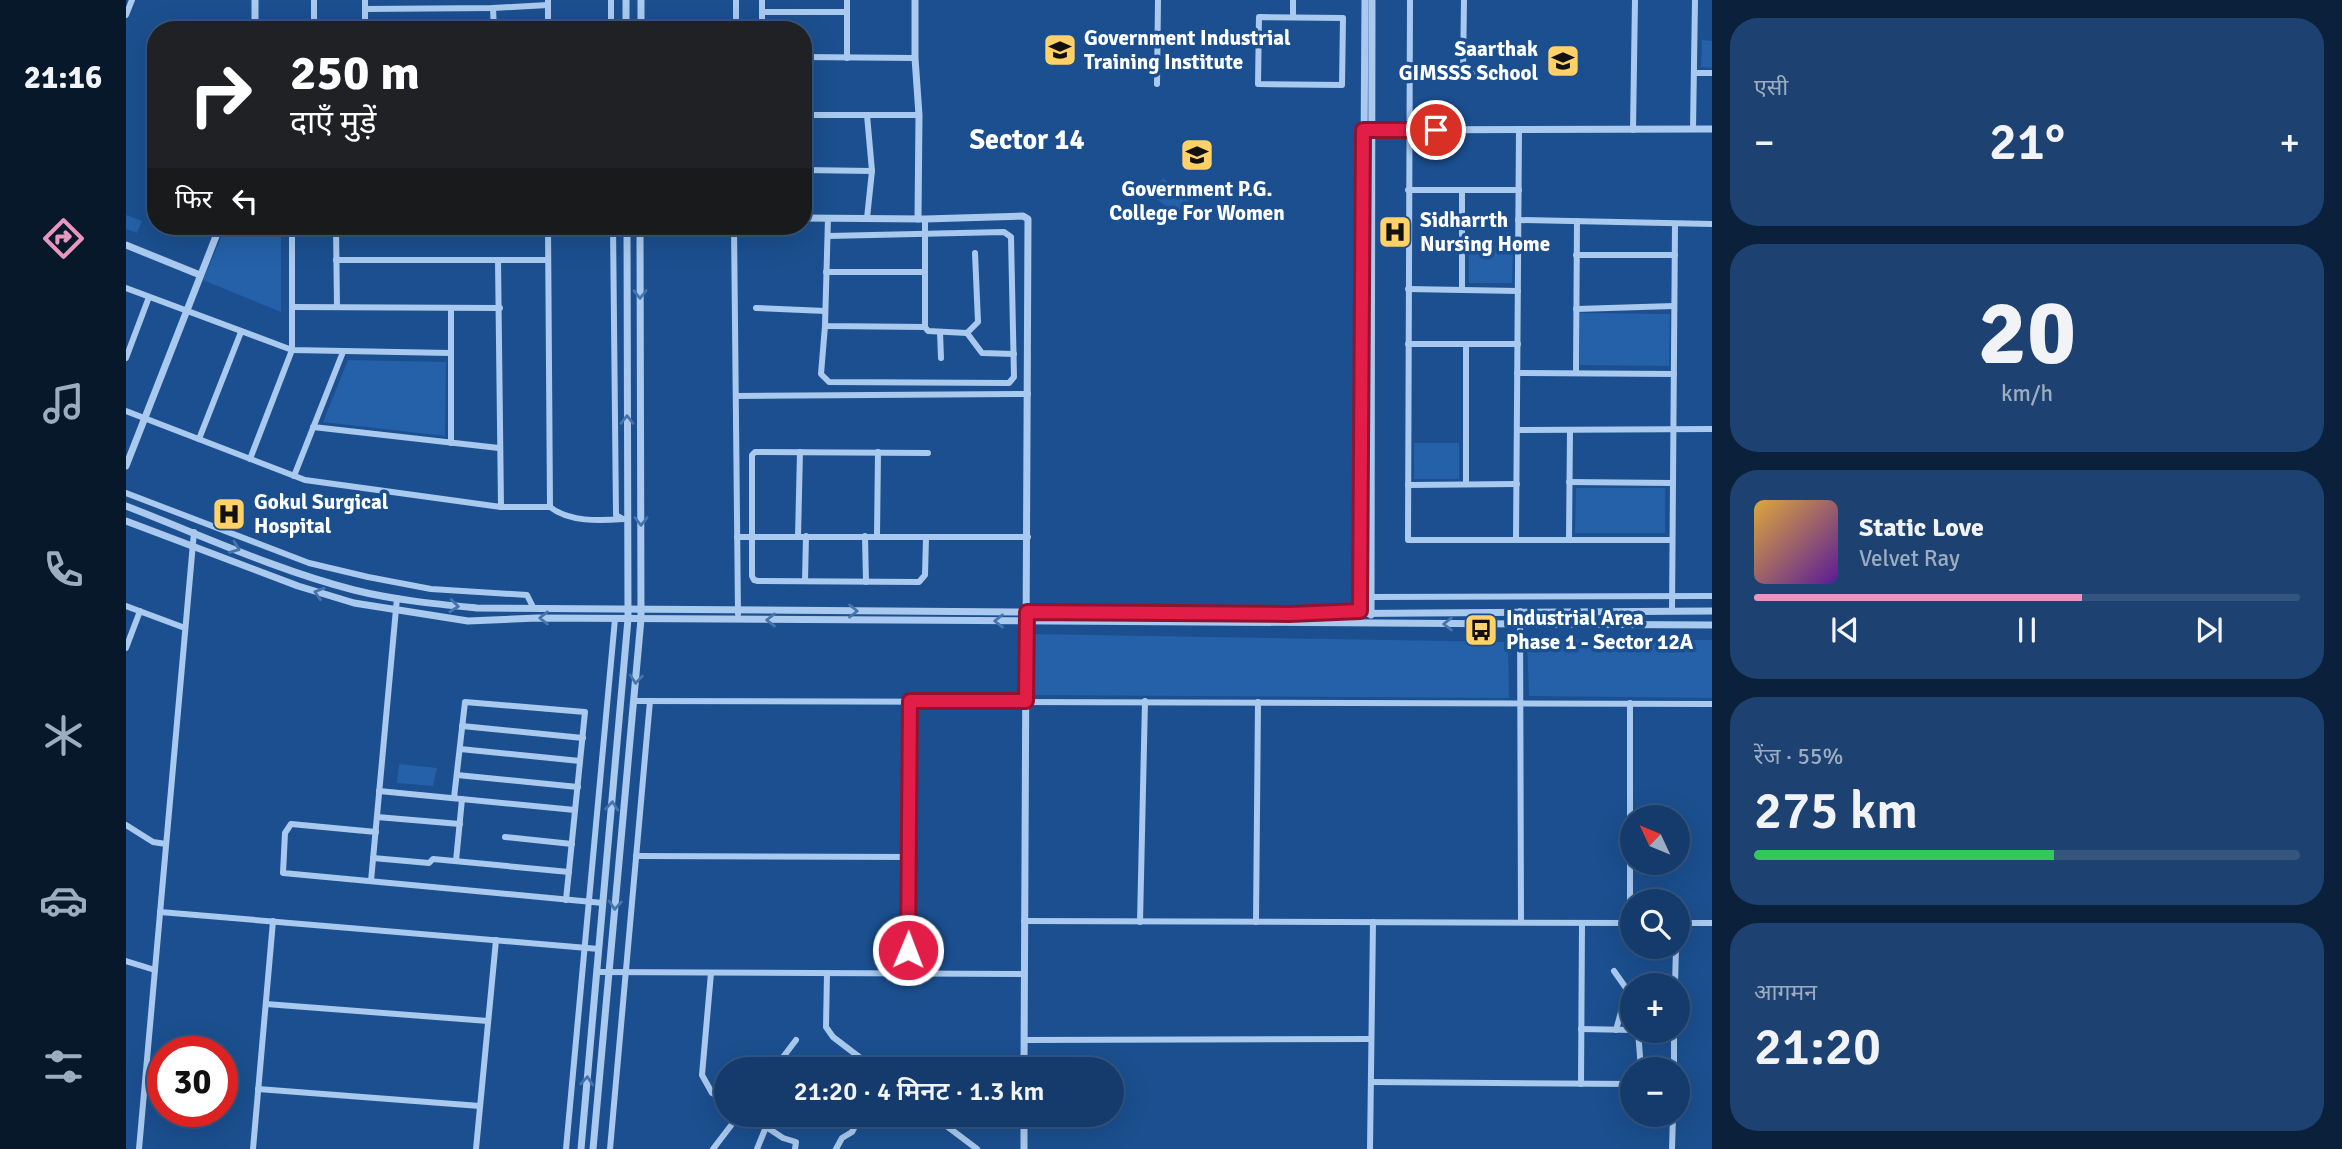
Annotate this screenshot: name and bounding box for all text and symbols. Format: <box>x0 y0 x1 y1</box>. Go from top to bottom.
place label: Government Industrial Training Institute <box>1084 25 1291 75</box>
school or university icon: Government Industrial Training Institute <box>1041 31 1079 69</box>
place label: Saarthak GIMSSS School <box>1399 36 1538 86</box>
school or university icon: Saarthak GIMSSS School <box>1544 42 1582 80</box>
text: 250 m <box>290 43 420 103</box>
icon: right <box>175 49 266 140</box>
text: 21:16 <box>24 58 102 97</box>
text: एसी <box>1754 73 1788 102</box>
pin <box>1406 100 1466 160</box>
text: दाएँ मुड़ें <box>290 103 376 142</box>
text: 21° <box>1989 110 2065 174</box>
icon: arrive <box>1417 111 1455 149</box>
text: − <box>1754 119 1775 166</box>
text: + <box>2279 119 2300 166</box>
district label: Sector 14 <box>969 123 1085 157</box>
school or university icon: Government P.G. College For Women <box>1178 136 1216 174</box>
place label: Government P.G. College For Women <box>1109 176 1285 226</box>
icon: left <box>226 182 264 220</box>
text: फिर <box>175 184 212 216</box>
place label: Sidharrth Nursing Home <box>1420 207 1550 257</box>
hospital icon: Sidharrth Nursing Home <box>1376 213 1414 251</box>
icon: directions <box>39 214 88 263</box>
text: 20 <box>1978 277 2076 390</box>
one-way arrow <box>632 289 648 300</box>
icon: music <box>39 379 88 428</box>
text: km/h <box>2001 379 2053 408</box>
one-way arrow <box>619 414 635 425</box>
place label: Gokul Surgical Hospital <box>254 489 389 539</box>
hospital icon: Gokul Surgical Hospital <box>210 495 248 533</box>
text: Static Love <box>1859 512 1984 544</box>
one-way arrow <box>633 517 649 527</box>
one-way arrow <box>229 540 241 554</box>
text: Velvet Ray <box>1859 544 1960 573</box>
icon: phone <box>39 545 88 594</box>
one-way arrow <box>314 586 326 601</box>
one-way arrow <box>449 598 460 613</box>
one-way arrow <box>848 603 859 619</box>
place label: Industrial Area Phase 1 - Sector 12A <box>1506 605 1694 655</box>
one-way arrow <box>538 610 549 626</box>
bus stop icon: Industrial Area Phase 1 - Sector 12A <box>1462 611 1500 649</box>
icon: previous <box>1826 611 1864 649</box>
icon: pause <box>2008 611 2046 649</box>
icon: next <box>2190 611 2228 649</box>
one-way arrow <box>766 612 776 628</box>
one-way arrow <box>993 613 1004 629</box>
one-way arrow <box>1442 616 1453 632</box>
one-way arrow <box>629 673 644 684</box>
icon: climate <box>39 711 88 760</box>
text: रेंज · 55% <box>1754 742 1843 771</box>
text: 275 km <box>1754 779 1918 843</box>
one-way arrow <box>604 800 619 811</box>
north arrow <box>1620 805 1690 875</box>
map controls <box>1620 805 1690 1127</box>
icon: car <box>39 876 88 925</box>
button: search <box>1620 889 1690 959</box>
one-way arrow <box>608 900 623 911</box>
position arrow <box>871 913 945 987</box>
button: + <box>1620 973 1690 1043</box>
text: आगमन <box>1754 978 1817 1007</box>
text: 21:20 <box>1754 1015 1881 1079</box>
speed limit sign: 30 <box>147 1036 238 1127</box>
icon: filters <box>39 1042 88 1091</box>
button: − <box>1620 1057 1690 1127</box>
one-way arrow <box>579 1075 594 1086</box>
text: 21:20 · 4 मिनट · 1.3 km <box>794 1076 1044 1108</box>

